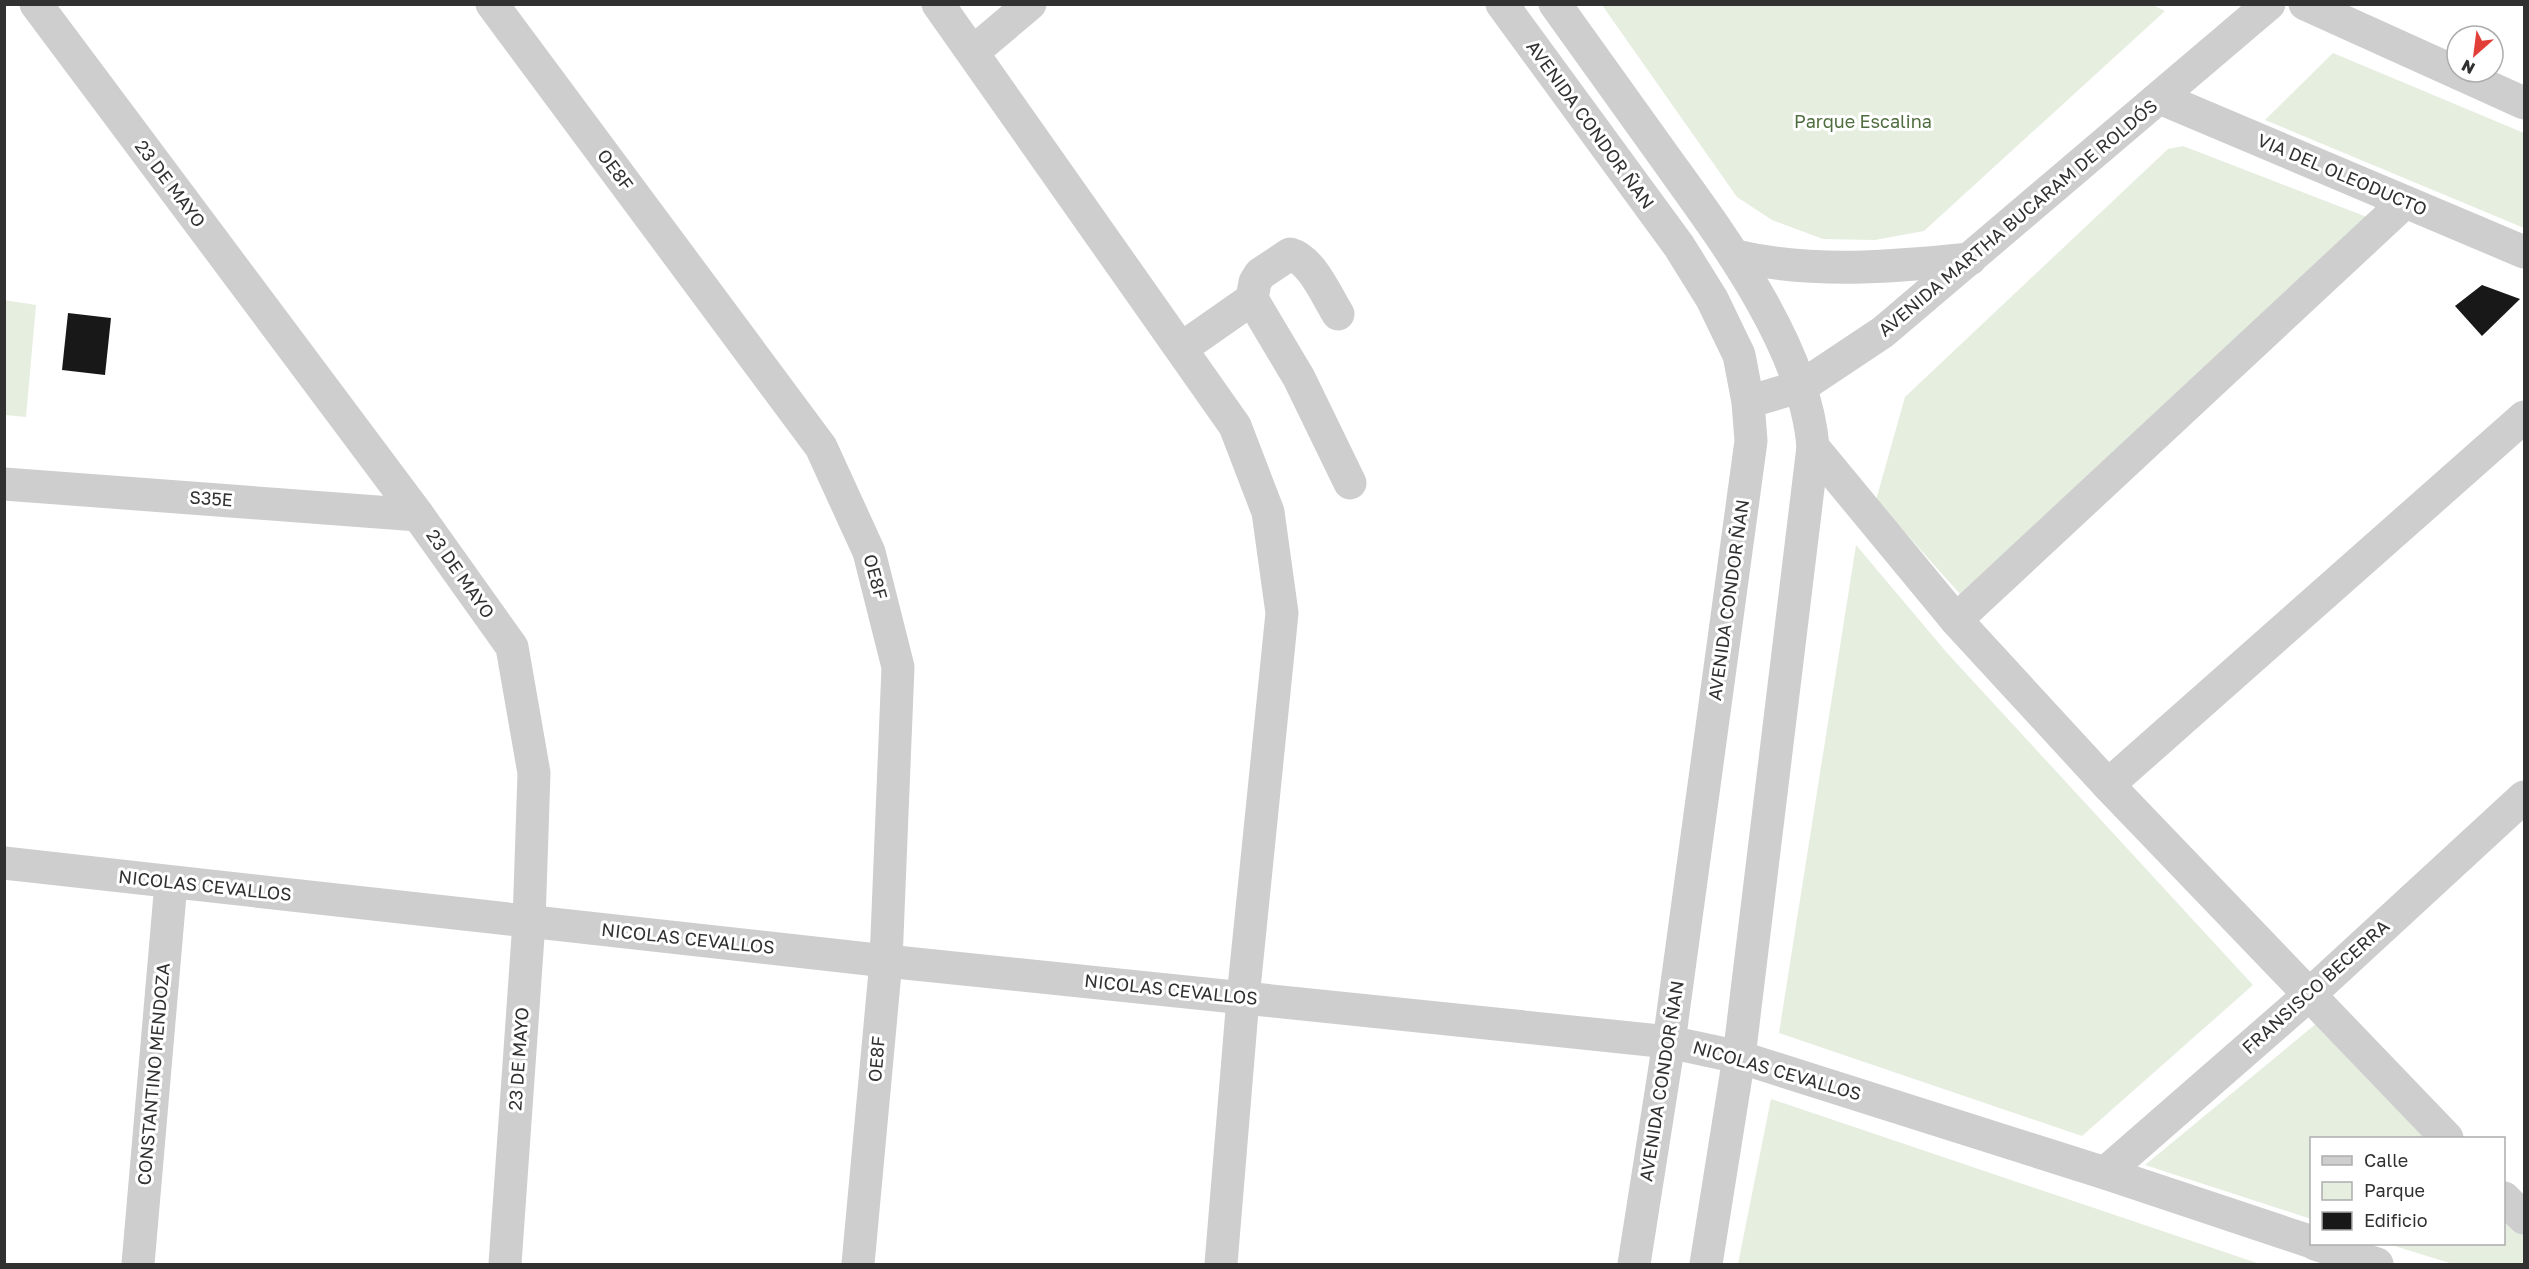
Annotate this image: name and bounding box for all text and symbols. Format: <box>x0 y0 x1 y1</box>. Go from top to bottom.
north arrow <box>2445 24 2505 84</box>
street label: AVENIDA CONDOR ÑAN <box>1522 36 1659 213</box>
text: N <box>2458 56 2478 79</box>
street label: AVENIDA MARTHA BUCARAM DE ROLDÓS <box>1873 94 2161 341</box>
park label: Parque Escalina <box>1794 110 1932 132</box>
street label: VIA DEL OLEODUCTO <box>2254 128 2431 220</box>
street label: 23 DE MAYO <box>131 135 211 231</box>
street label: OE8F <box>593 144 638 194</box>
street label: S35E <box>189 486 234 510</box>
street label: AVENIDA CONDOR ÑAN <box>1703 498 1753 702</box>
street label: 23 DE MAYO <box>422 525 500 622</box>
street label: OE8F <box>859 552 893 602</box>
street label: NICOLAS CEVALLOS <box>117 865 293 905</box>
street label: FRANSISCO BECERRA <box>2237 914 2393 1058</box>
street label: NICOLAS CEVALLOS <box>600 918 776 958</box>
street label: CONSTANTINO MENDOZA <box>132 962 174 1186</box>
street label: NICOLAS CEVALLOS <box>1083 969 1259 1009</box>
street label: AVENIDA CONDOR ÑAN <box>1634 979 1688 1183</box>
street label: 23 DE MAYO <box>503 1006 533 1111</box>
street label: OE8F <box>863 1035 889 1083</box>
street label: NICOLAS CEVALLOS <box>1691 1035 1864 1105</box>
legend <box>2310 1137 2505 1245</box>
text: Calle <box>2364 1149 2408 1171</box>
text: Parque <box>2364 1179 2425 1201</box>
text: Edificio <box>2364 1209 2428 1231</box>

